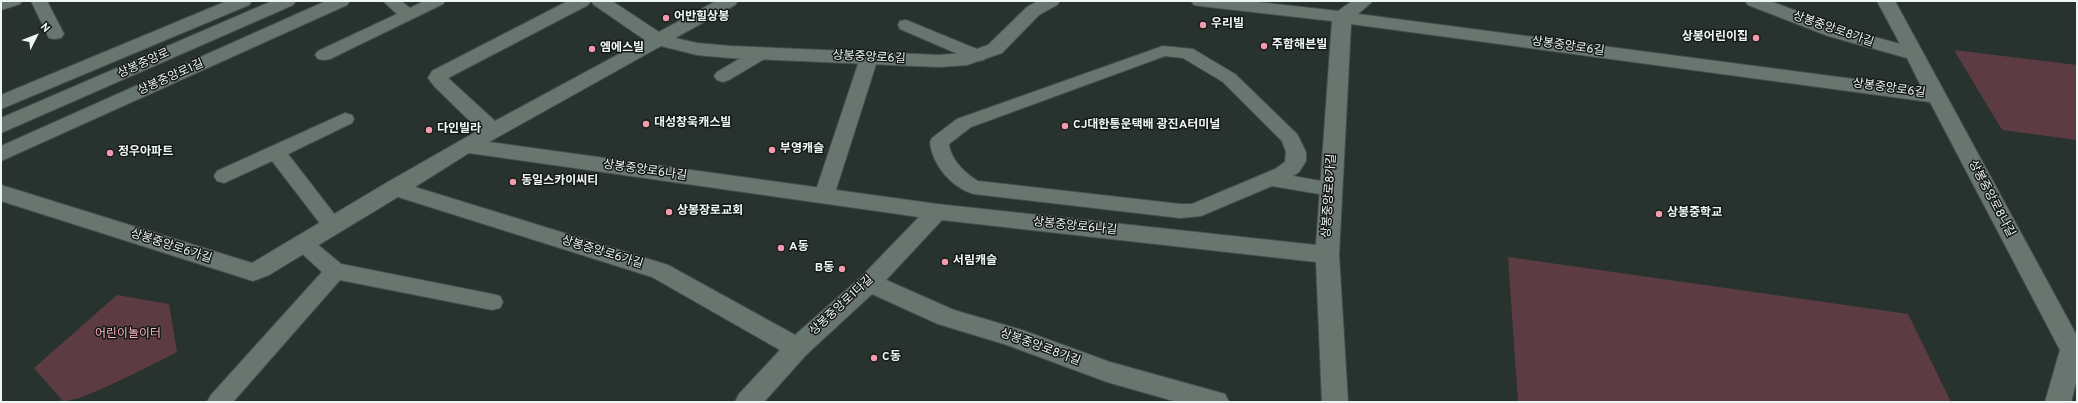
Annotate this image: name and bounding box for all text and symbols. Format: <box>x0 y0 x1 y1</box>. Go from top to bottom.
street label: 상봉중앙로8가길 <box>1791 9 1875 51</box>
place label: 어반힐상봉 <box>674 11 729 25</box>
marker: 어반힐상봉 <box>661 13 671 23</box>
north arrow <box>16 16 56 56</box>
place label: 우리빌 <box>1211 18 1244 32</box>
text: N <box>37 20 53 36</box>
marker: 우리빌 <box>1198 20 1208 30</box>
place label: 상봉어린이집 <box>1682 31 1748 45</box>
marker: 상봉어린이집 <box>1751 33 1761 43</box>
street label: 상봉중앙로6길 <box>1531 35 1605 59</box>
place label: 주함해븐빌 <box>1272 39 1327 53</box>
marker: 주함해븐빌 <box>1259 41 1269 51</box>
place label: 엠에스빌 <box>600 42 644 56</box>
marker: 엠에스빌 <box>587 44 597 54</box>
street label: 상봉중앙로 <box>116 46 172 82</box>
street label: 상봉중앙로6길 <box>832 49 906 67</box>
street label: 상봉중앙로1길 <box>136 57 206 99</box>
street label: 상봉중앙로6길 <box>1852 77 1926 101</box>
place label: 대성창욱캐스빌 <box>654 117 731 131</box>
marker: 대성창욱캐스빌 <box>641 119 651 129</box>
place label: CJ대한통운택배 광진A터미널 <box>1073 119 1220 133</box>
marker: CJ대한통운택배 광진A터미널 <box>1060 121 1070 131</box>
place label: 다인빌라 <box>437 123 481 137</box>
marker: 다인빌라 <box>424 125 434 135</box>
place label: 부영캐슬 <box>780 143 824 157</box>
marker: 부영캐슬 <box>767 145 777 155</box>
place label: 정우아파트 <box>118 146 173 160</box>
marker: 정우아파트 <box>105 148 115 158</box>
street label: 상봉중앙로8가길 <box>1320 153 1340 239</box>
street label: 상봉중앙로6나길 <box>602 158 688 184</box>
street label: 상봉중앙로8나길 <box>1965 158 2017 240</box>
place label: 동일스카이씨티 <box>521 175 598 189</box>
marker: 동일스카이씨티 <box>508 177 518 187</box>
place label: 상봉장로교회 <box>677 205 743 219</box>
marker: 상봉장로교회 <box>664 207 674 217</box>
place label: 상봉중학교 <box>1667 207 1722 221</box>
marker: 상봉중학교 <box>1654 209 1664 219</box>
street label: 상봉중앙로6나길 <box>1032 215 1118 239</box>
street label: 상봉중앙로6가길 <box>129 227 213 267</box>
street label: 상봉중앙로6가길 <box>560 234 644 272</box>
place label: A동 <box>789 241 809 255</box>
marker: A동 <box>776 243 786 253</box>
place label: 서림캐슬 <box>953 255 997 269</box>
marker: 서림캐슬 <box>940 257 950 267</box>
place label: B동 <box>815 262 834 276</box>
marker: B동 <box>837 264 847 274</box>
street label: 상봉중앙로1다길 <box>807 273 877 339</box>
street label: 상봉중앙로8가길 <box>998 327 1082 369</box>
park label: 어린이놀이터 <box>95 328 161 342</box>
place label: C동 <box>882 351 901 365</box>
marker: C동 <box>869 353 879 363</box>

